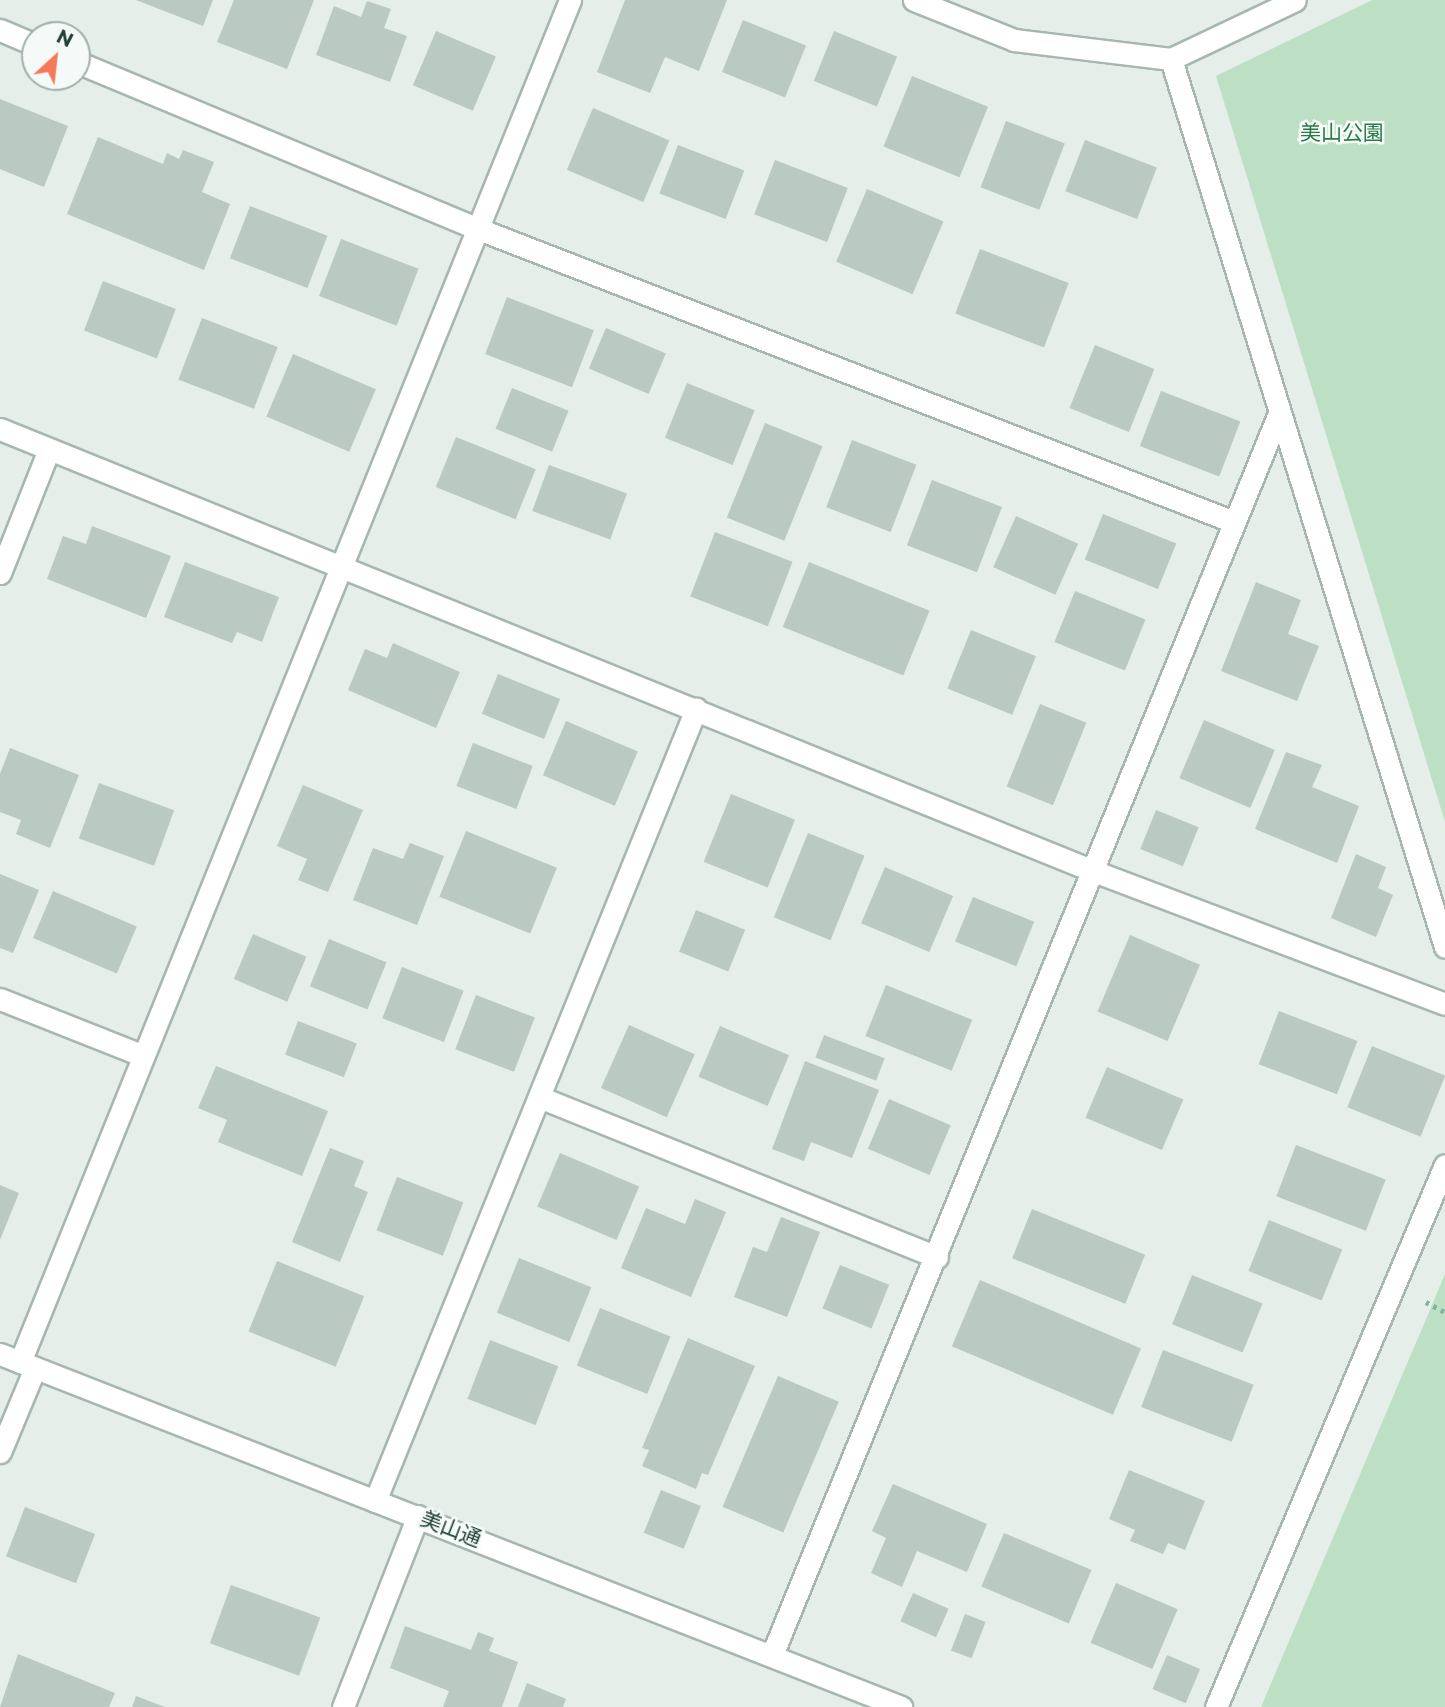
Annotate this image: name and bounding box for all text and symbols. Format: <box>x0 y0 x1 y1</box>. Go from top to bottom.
north arrow <box>21 21 91 91</box>
text: N <box>53 25 77 52</box>
park label: 美山公園 <box>1300 120 1384 146</box>
street label: 美山通 <box>417 1506 485 1552</box>

